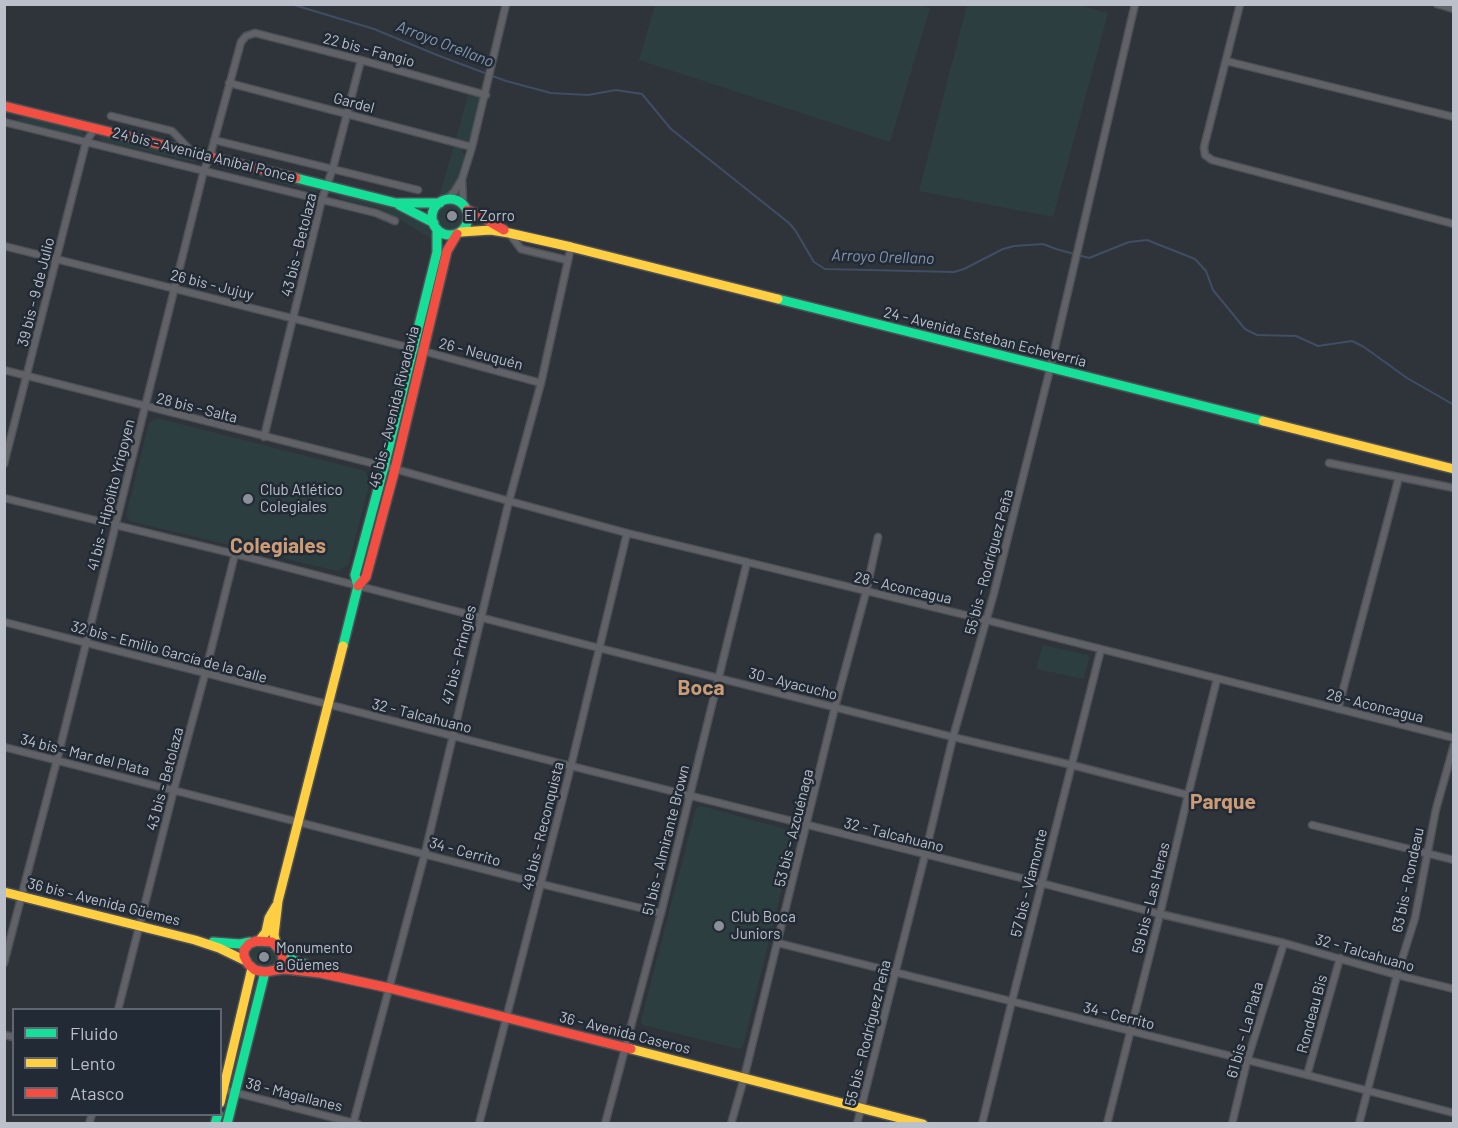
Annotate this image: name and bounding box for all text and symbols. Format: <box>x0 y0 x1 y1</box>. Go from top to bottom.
water label: Arroyo Orellano <box>393 17 497 71</box>
street label: 22 bis - Fangio <box>321 29 417 71</box>
street label: Gardel <box>331 89 377 117</box>
street label: 24 bis - Avenida Aníbal Ponce <box>111 124 297 186</box>
street label: 43 bis - Betolaza <box>277 191 321 299</box>
place label: El Zorro <box>464 207 515 225</box>
marker: El Zorro <box>445 209 459 223</box>
street label: 39 bis - 9 de Julio <box>14 236 58 348</box>
water label: Arroyo Orellano <box>831 246 935 268</box>
street label: 26 bis - Jujuy <box>168 266 256 304</box>
street label: 24 - Avenida Esteban Echeverría <box>882 303 1088 371</box>
street label: 45 bis - Avenida Rivadavia <box>365 324 423 490</box>
street label: 26 - Neuquén <box>437 334 525 374</box>
street label: 28 bis - Salta <box>155 389 239 427</box>
street label: 41 bis - Hipólito Yrigoyen <box>83 417 139 573</box>
place label: Club Atlético Colegiales <box>260 481 343 516</box>
street label: 55 bis - Rodríguez Peña <box>961 487 1017 637</box>
marker: Club Atlético Colegiales <box>241 492 255 506</box>
district label: Colegiales <box>230 533 326 559</box>
street label: 28 - Aconcagua <box>852 568 954 608</box>
street label: 47 bis - Pringles <box>438 603 480 707</box>
street label: 32 bis - Emilio García de la Calle <box>69 617 269 687</box>
street label: 30 - Ayacucho <box>747 664 839 704</box>
district label: Boca <box>677 675 725 701</box>
street label: 28 - Aconcagua <box>1324 685 1426 727</box>
street label: 32 - Talcahuano <box>370 695 474 737</box>
street label: 43 bis - Betolaza <box>143 725 187 833</box>
street label: 34 bis - Mar del Plata <box>18 730 152 780</box>
street label: 49 bis - Reconquista <box>518 760 568 892</box>
street label: 51 bis - Almirante Brown <box>639 763 693 917</box>
street label: 53 bis - Azcuénaga <box>771 767 817 889</box>
district label: Parque <box>1190 789 1256 815</box>
street label: 32 - Talcahuano <box>842 814 946 856</box>
street label: 63 bis - Rondeau <box>1388 826 1428 934</box>
street label: 57 bis - Viamonte <box>1007 827 1051 939</box>
street label: 34 - Cerrito <box>427 834 503 870</box>
street label: 59 bis - Las Heras <box>1128 840 1174 956</box>
street label: 36 bis - Avenida Güemes <box>26 874 182 930</box>
place label: Club Boca Juniors <box>731 908 796 943</box>
marker: Club Boca Juniors <box>712 919 726 933</box>
street label: 32 - Talcahuano <box>1313 930 1417 976</box>
place label: Monumento a Güemes <box>276 939 353 974</box>
marker: Monumento a Güemes <box>257 950 271 964</box>
street label: 55 bis - Rodríguez Peña <box>841 958 895 1108</box>
street label: Rondeau Bis <box>1293 973 1331 1055</box>
street label: 61 bis - La Plata <box>1223 980 1267 1080</box>
street label: 34 - Cerrito <box>1081 998 1157 1034</box>
legend <box>12 1008 222 1116</box>
street label: 36 - Avenida Caseros <box>558 1008 692 1058</box>
text: Fluido <box>70 1022 118 1044</box>
text: Lento <box>70 1052 116 1074</box>
street label: 38 - Magallanes <box>244 1074 344 1116</box>
text: Atasco <box>70 1082 124 1104</box>

